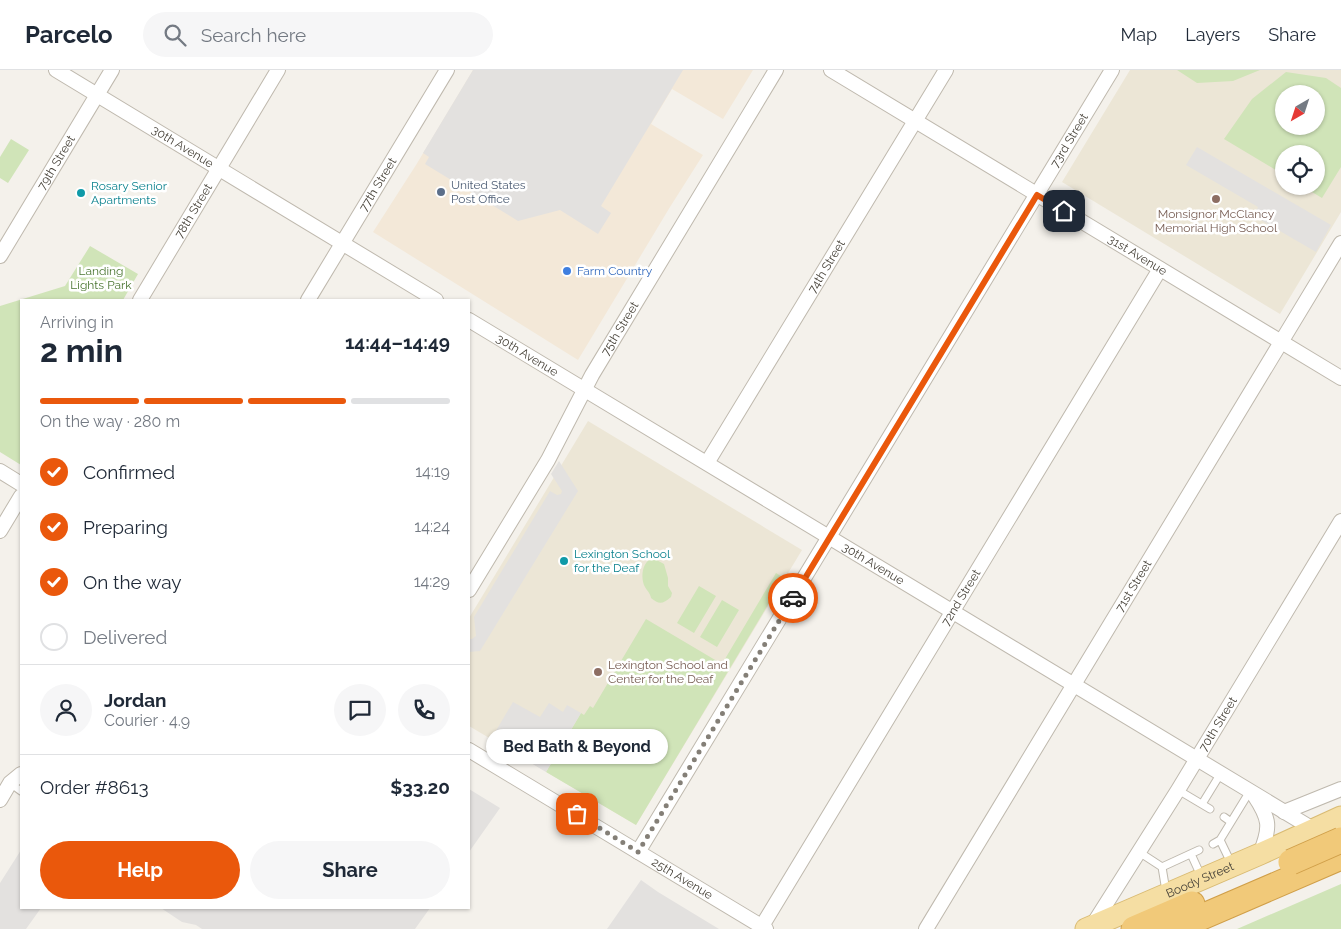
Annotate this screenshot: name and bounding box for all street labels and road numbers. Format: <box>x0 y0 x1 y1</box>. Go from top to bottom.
street label: 73rd Street <box>1048 111 1091 170</box>
street label: 30th Avenue <box>149 123 216 171</box>
street label: 79th Street <box>35 133 78 192</box>
street label: 77th Street <box>356 155 399 214</box>
street label: 78th Street <box>172 181 215 241</box>
street label: 31st Avenue <box>1105 232 1169 278</box>
street label: 74th Street <box>805 237 848 296</box>
street label: 75th Street <box>598 299 642 358</box>
street label: 30th Avenue <box>494 331 561 379</box>
street label: 30th Avenue <box>840 540 907 588</box>
street label: 71st Street <box>1113 558 1155 614</box>
street label: 72nd Street <box>939 567 983 628</box>
street label: 70th Street <box>1196 694 1240 754</box>
street label: 25th Avenue <box>649 855 715 902</box>
street label: Boody Street <box>1164 859 1236 901</box>

